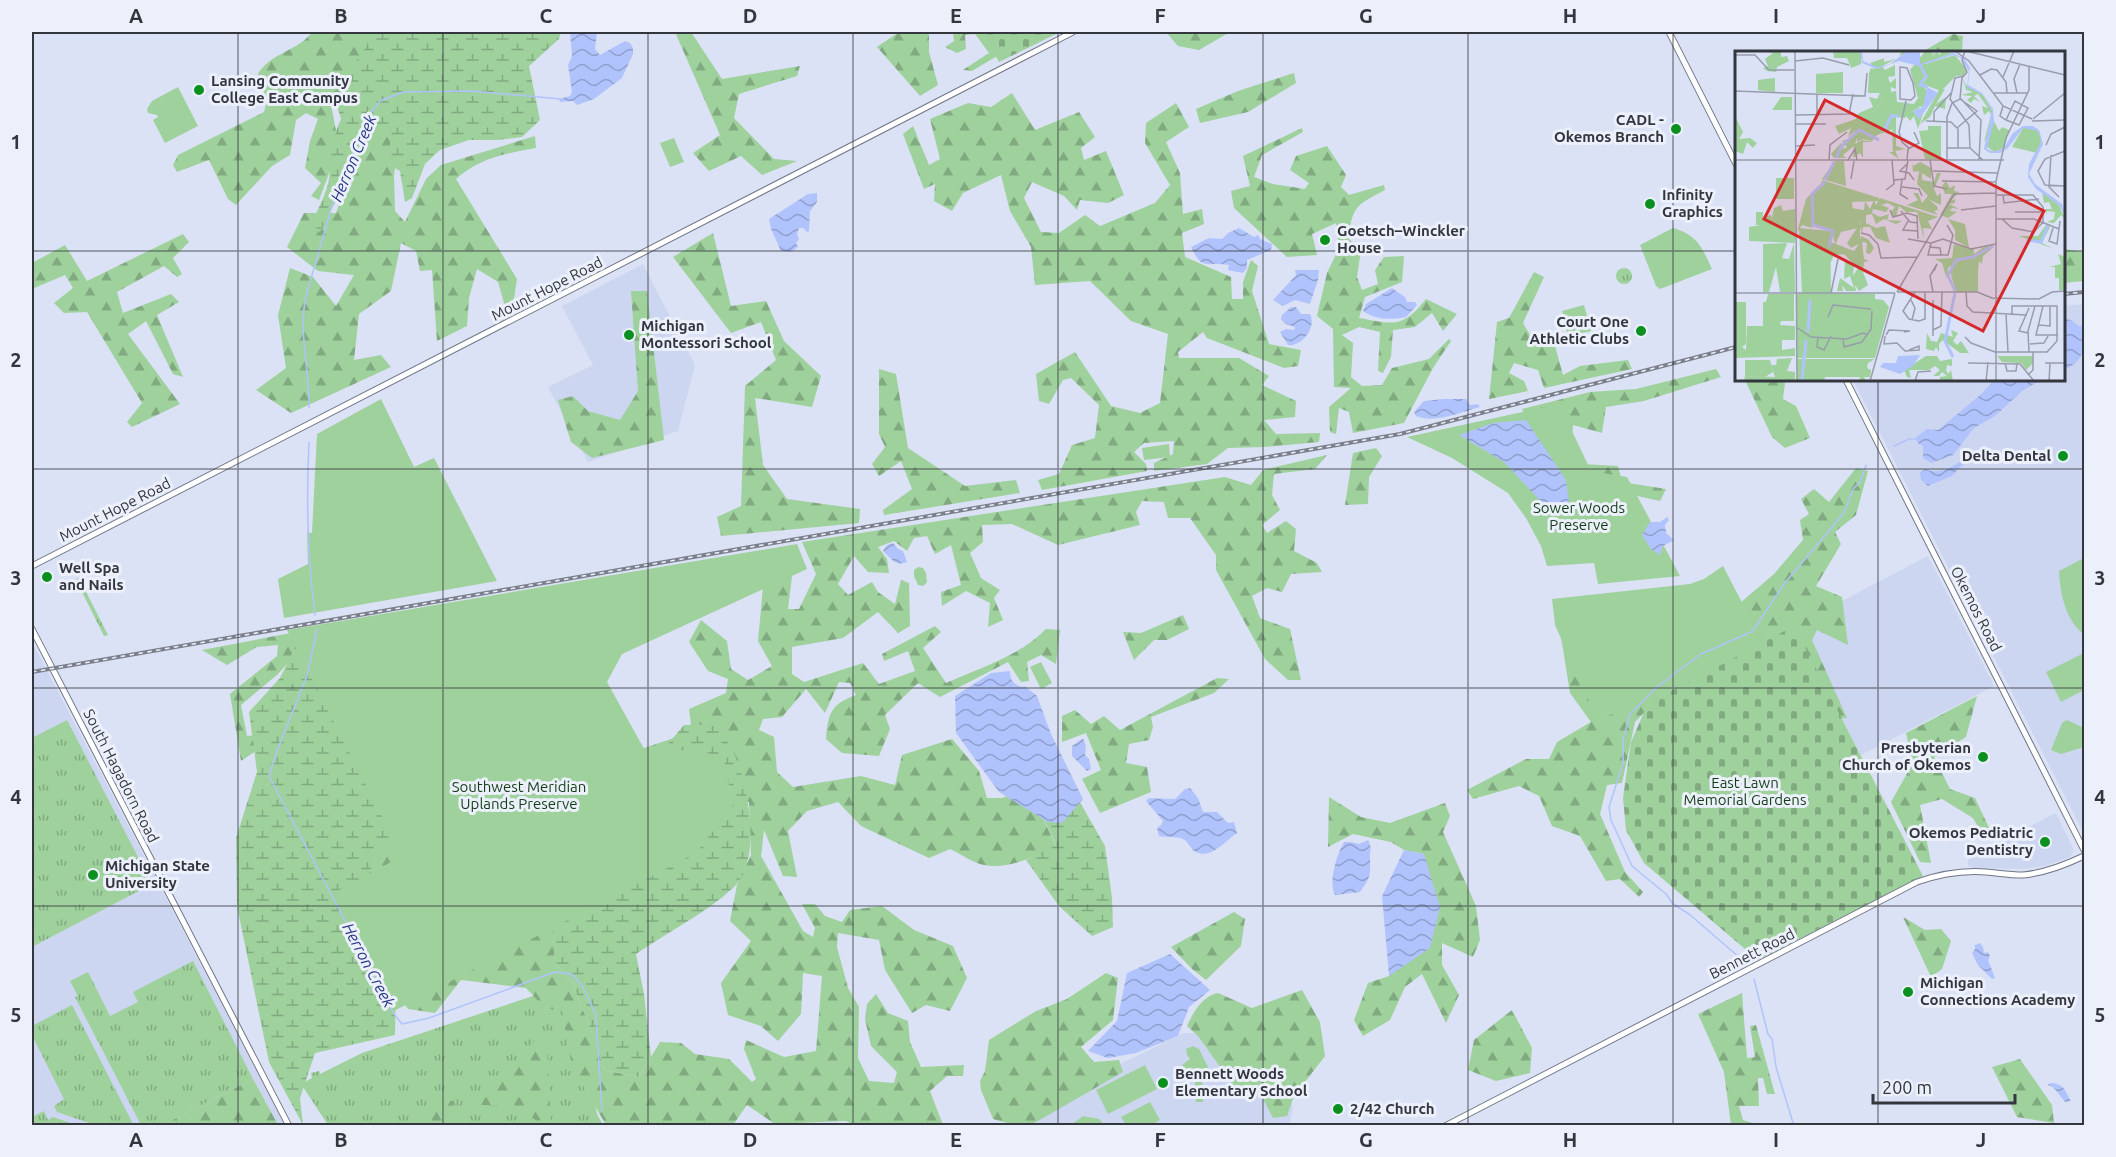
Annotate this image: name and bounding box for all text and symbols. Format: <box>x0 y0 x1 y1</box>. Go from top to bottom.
text: A <box>129 4 143 27</box>
text: B <box>334 4 348 27</box>
text: C <box>540 4 553 27</box>
text: D <box>743 4 757 27</box>
text: E <box>950 4 962 27</box>
text: F <box>1154 4 1166 27</box>
text: G <box>1359 4 1373 27</box>
text: H <box>1563 4 1577 27</box>
text: I <box>1773 4 1779 27</box>
text: J <box>1976 4 1986 27</box>
inset map <box>1735 51 2065 381</box>
place label: Lansing Community College East Campus <box>211 72 358 106</box>
marker: Lansing Community College East Campus <box>192 83 206 97</box>
water label: Herron Creek <box>327 111 380 204</box>
place label: CADL - Okemos Branch <box>1554 111 1664 145</box>
marker: CADL - Okemos Branch <box>1669 122 1683 136</box>
text: 1 <box>10 130 22 153</box>
text: 1 <box>2094 130 2106 153</box>
place label: Infinity Graphics <box>1662 186 1723 220</box>
marker: Infinity Graphics <box>1643 197 1657 211</box>
place label: Goetsch–Winckler House <box>1337 222 1466 256</box>
marker: Goetsch–Winckler House <box>1318 233 1332 247</box>
street label: Mount Hope Road <box>488 253 605 324</box>
place label: Court One Athletic Clubs <box>1530 313 1629 347</box>
place label: Michigan Montessori School <box>641 317 772 351</box>
marker: Court One Athletic Clubs <box>1634 324 1648 338</box>
marker: Michigan Montessori School <box>622 328 636 342</box>
text: 2 <box>10 348 22 371</box>
text: 2 <box>2094 348 2106 371</box>
place label: Delta Dental <box>1962 447 2051 464</box>
marker: Delta Dental <box>2056 449 2070 463</box>
street label: Mount Hope Road <box>56 474 173 545</box>
park label: Sower Woods Preserve <box>1533 499 1625 533</box>
place label: Well Spa and Nails <box>59 559 124 593</box>
street label: Okemos Road <box>1948 563 2005 654</box>
text: 3 <box>10 566 22 589</box>
text: 3 <box>2094 566 2106 589</box>
marker: Well Spa and Nails <box>40 570 54 584</box>
street label: South Hagadorn Road <box>80 706 162 845</box>
place label: Presbyterian Church of Okemos <box>1842 739 1971 773</box>
marker: Presbyterian Church of Okemos <box>1976 750 1990 764</box>
park label: East Lawn Memorial Gardens <box>1684 774 1806 808</box>
park label: Southwest Meridian Uplands Preserve <box>452 778 586 812</box>
text: 4 <box>10 785 22 808</box>
text: 4 <box>2094 785 2106 808</box>
place label: Okemos Pediatric Dentistry <box>1909 824 2033 858</box>
marker: Okemos Pediatric Dentistry <box>2038 835 2052 849</box>
place label: Michigan State University <box>105 857 210 891</box>
marker: Michigan State University <box>86 868 100 882</box>
water label: Herron Creek <box>339 920 399 1011</box>
street label: Bennett Road <box>1706 925 1797 982</box>
place label: Michigan Connections Academy <box>1920 974 2075 1008</box>
marker: Michigan Connections Academy <box>1901 985 1915 999</box>
text: 5 <box>10 1003 22 1026</box>
text: 5 <box>2094 1003 2106 1026</box>
place label: Bennett Woods Elementary School <box>1175 1065 1308 1099</box>
scale bar <box>1873 1067 2016 1105</box>
marker: Bennett Woods Elementary School <box>1156 1076 1170 1090</box>
text: 200 m <box>1882 1077 1932 1097</box>
place label: 2/42 Church <box>1350 1100 1435 1117</box>
marker: 2/42 Church <box>1331 1102 1345 1116</box>
text: A <box>129 1128 143 1151</box>
text: B <box>334 1128 348 1151</box>
text: C <box>540 1128 553 1151</box>
text: D <box>743 1128 757 1151</box>
text: E <box>950 1128 962 1151</box>
text: F <box>1154 1128 1166 1151</box>
text: G <box>1359 1128 1373 1151</box>
text: H <box>1563 1128 1577 1151</box>
text: I <box>1773 1128 1779 1151</box>
text: J <box>1976 1128 1986 1151</box>

